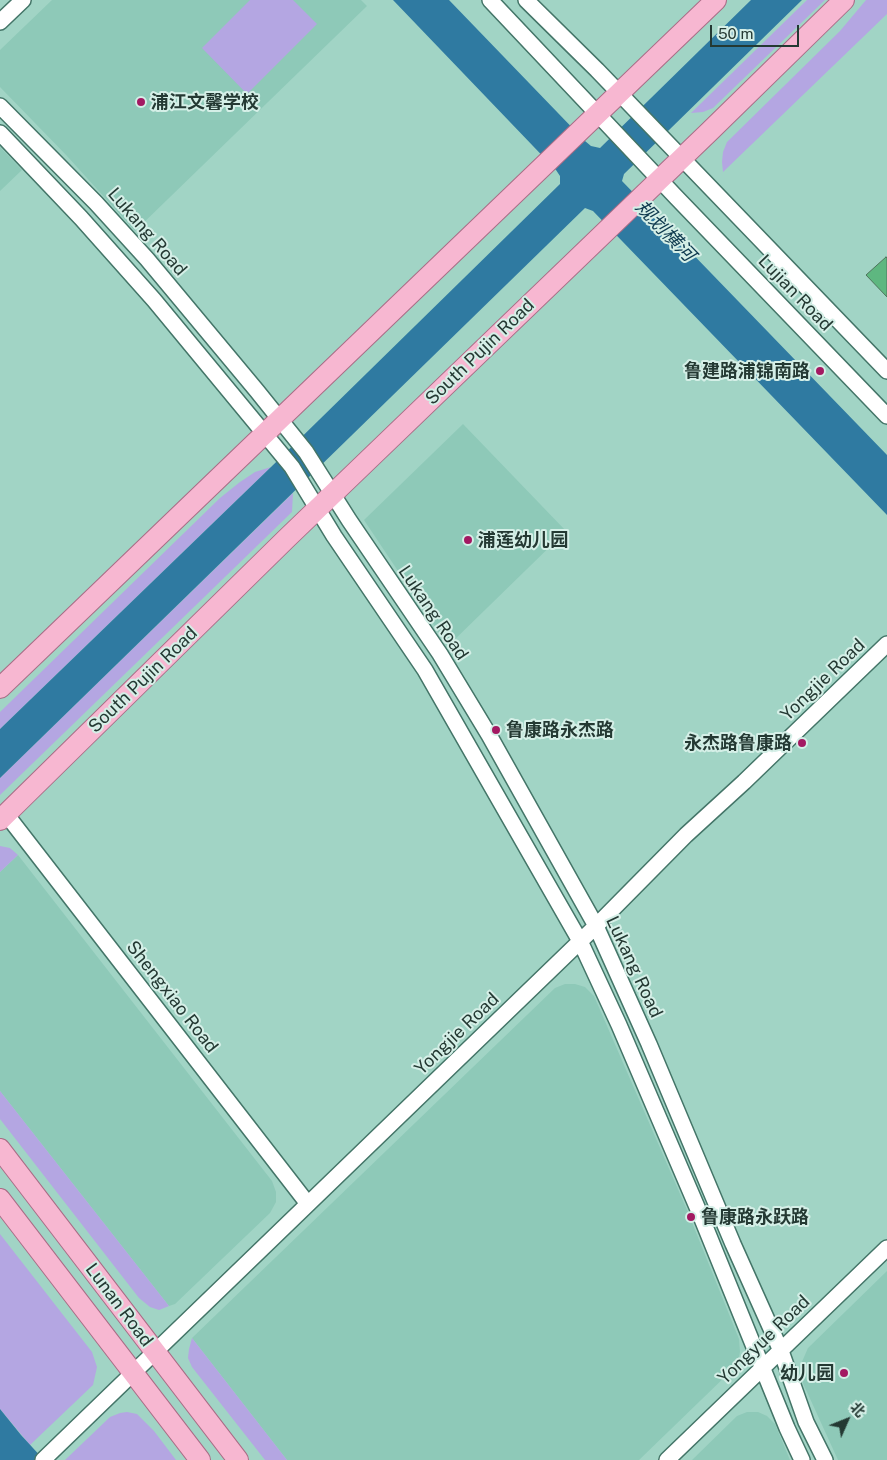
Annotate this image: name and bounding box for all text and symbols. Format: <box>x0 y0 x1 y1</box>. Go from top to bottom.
scale bar <box>712 15 801 47</box>
text: 50 m <box>718 25 753 42</box>
place label: 浦江文馨学校 <box>151 91 259 113</box>
marker: 浦江文馨学校 <box>135 96 147 108</box>
street label: Lukang Road <box>103 184 191 280</box>
water label: 规划横河 <box>630 196 700 266</box>
street label: Lujian Road <box>753 250 837 336</box>
street label: South Pujin Road <box>421 295 539 409</box>
place label: 鲁建路浦锦南路 <box>684 360 810 382</box>
marker: 鲁建路浦锦南路 <box>814 365 826 377</box>
place label: 浦莲幼儿园 <box>478 529 568 551</box>
marker: 浦莲幼儿园 <box>462 534 474 546</box>
street label: Lukang Road <box>393 562 473 664</box>
street label: South Pujin Road <box>84 623 202 737</box>
street label: Yongjie Road <box>776 635 870 725</box>
place label: 鲁康路永杰路 <box>506 719 614 741</box>
marker: 鲁康路永杰路 <box>490 724 502 736</box>
place label: 永杰路鲁康路 <box>684 732 792 754</box>
marker: 永杰路鲁康路 <box>796 737 808 749</box>
street label: Lukang Road <box>601 913 667 1021</box>
street label: Shengxiao Road <box>122 937 222 1057</box>
street label: Yongjie Road <box>410 989 504 1079</box>
place label: 鲁康路永跃路 <box>701 1206 809 1228</box>
marker: 鲁康路永跃路 <box>685 1211 697 1223</box>
street label: Lunan Road <box>81 1259 157 1351</box>
street label: Yongyue Road <box>714 1291 814 1389</box>
place label: 幼儿园 <box>780 1362 834 1384</box>
marker: 幼儿园 <box>838 1367 850 1379</box>
north arrow <box>822 1395 872 1445</box>
text: 北 <box>847 1399 868 1420</box>

